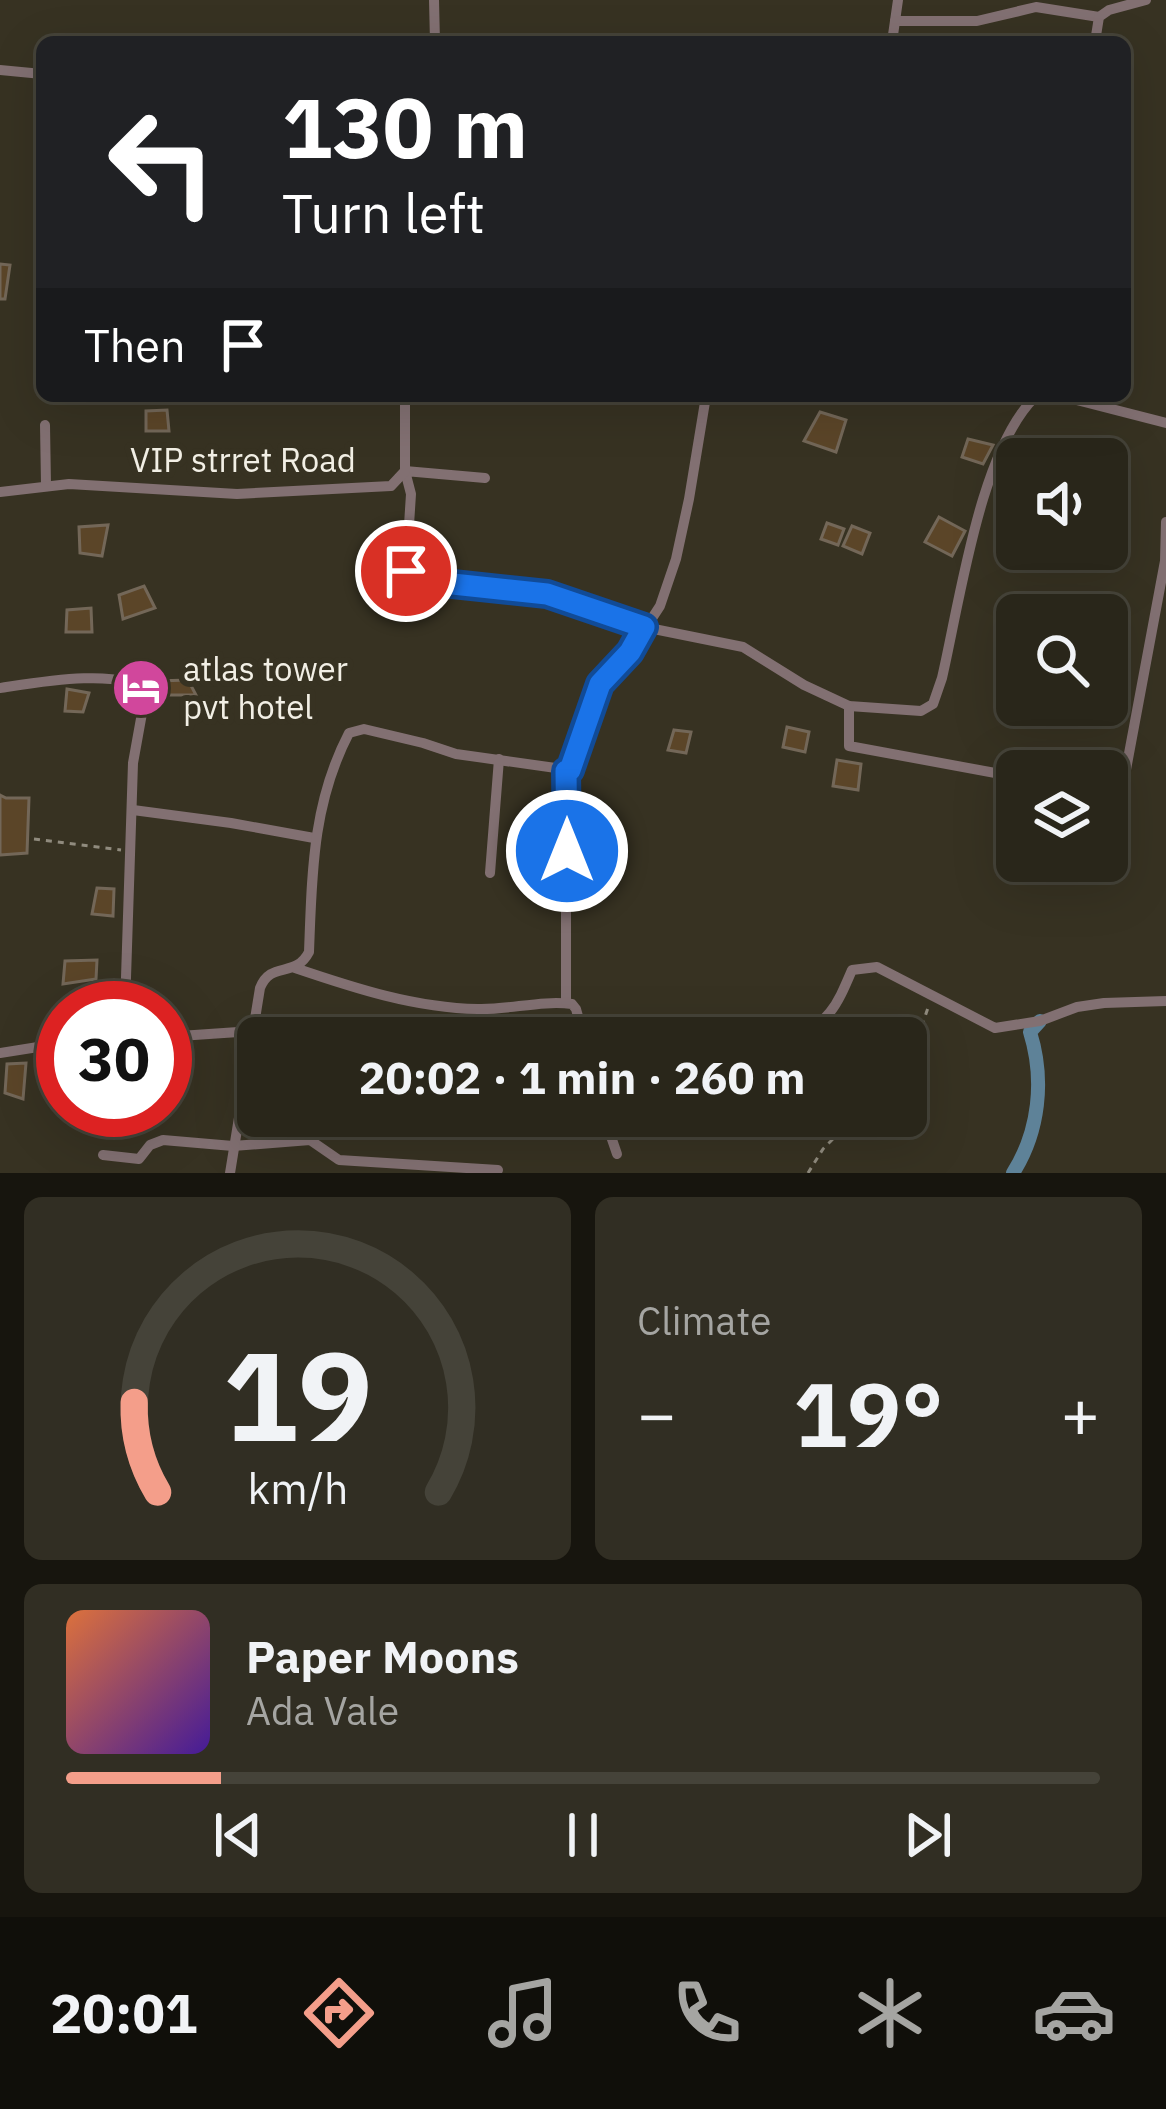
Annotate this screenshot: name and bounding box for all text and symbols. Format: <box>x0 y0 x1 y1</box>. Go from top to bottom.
text: 130 m <box>282 72 528 181</box>
icon: left <box>84 84 240 240</box>
text: Turn left <box>282 178 485 248</box>
icon: arrive <box>210 312 276 378</box>
text: Then <box>84 316 186 374</box>
street label: VIP strret Road <box>130 438 356 481</box>
map controls <box>996 438 1128 882</box>
button: sound <box>996 438 1128 570</box>
pin <box>355 520 457 622</box>
icon: arrive <box>373 538 439 604</box>
button: search <box>996 594 1128 726</box>
place label: atlas tower pvt hotel <box>183 647 348 728</box>
hotel icon: atlas tower pvt hotel <box>110 657 172 719</box>
button: layers <box>996 750 1128 882</box>
position arrow <box>504 788 630 914</box>
speed limit sign: 30 <box>36 981 192 1137</box>
text: 20:02 · 1 min · 260 m <box>359 1048 805 1106</box>
text: Climate <box>637 1295 771 1346</box>
text: 19 <box>223 1313 372 1475</box>
text: 19° <box>793 1355 944 1472</box>
text: − <box>637 1370 677 1456</box>
text: + <box>1060 1370 1100 1456</box>
text: km/h <box>247 1459 348 1515</box>
text: Paper Moons <box>246 1627 519 1685</box>
text: Ada Vale <box>246 1685 399 1736</box>
icon: previous <box>205 1802 271 1868</box>
icon: pause <box>550 1802 616 1868</box>
icon: next <box>895 1802 961 1868</box>
icon: directions <box>297 1971 381 2055</box>
icon: music <box>481 1971 565 2055</box>
icon: phone <box>665 1971 749 2055</box>
icon: climate <box>848 1971 932 2055</box>
icon: car <box>1032 1971 1116 2055</box>
text: 20:01 <box>50 1978 197 2048</box>

